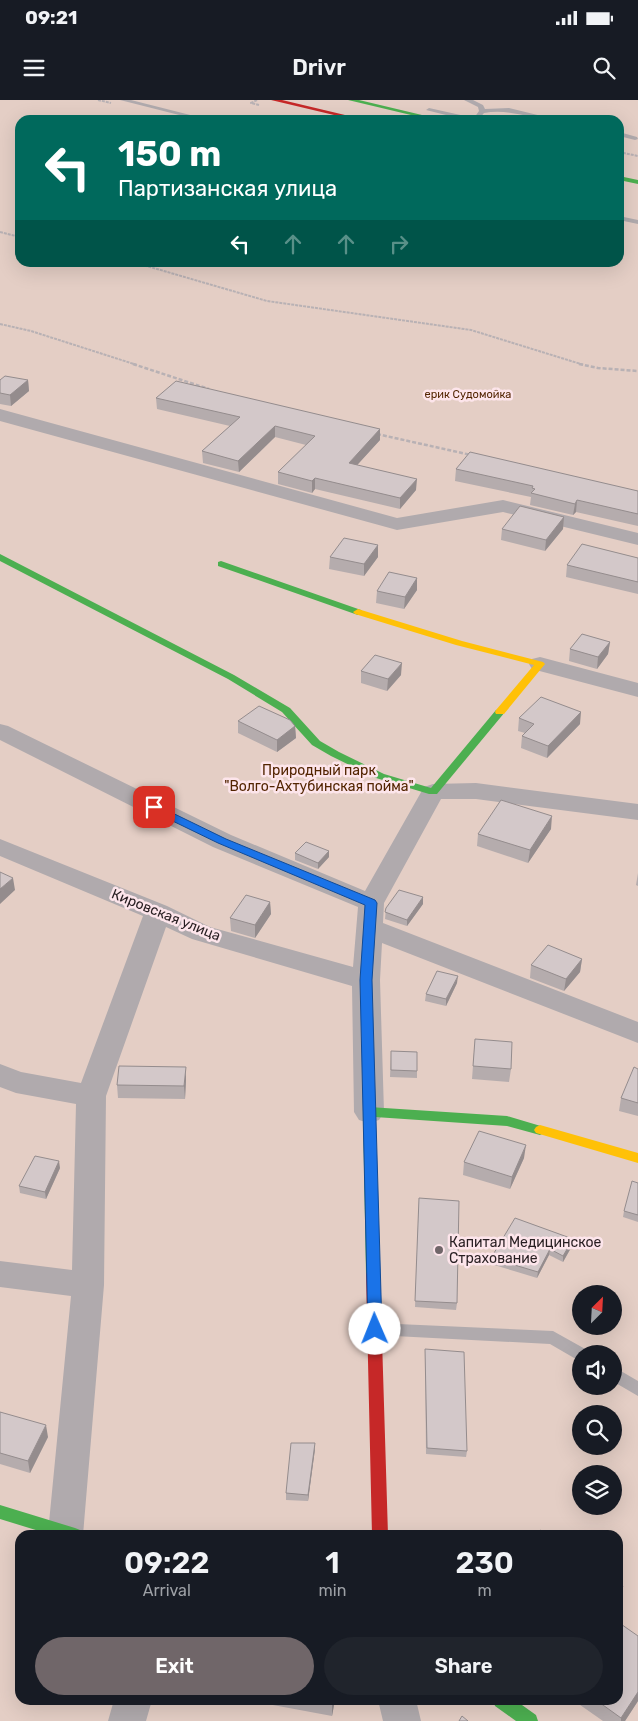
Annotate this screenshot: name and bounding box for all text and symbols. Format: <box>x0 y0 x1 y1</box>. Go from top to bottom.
text: 09:21 <box>25 6 77 29</box>
icon: menu <box>20 54 48 82</box>
text: Drivr <box>292 54 346 81</box>
icon: search <box>590 54 618 82</box>
text: 150 m <box>118 133 221 175</box>
icon: left <box>35 135 100 200</box>
text: Партизанская улица <box>118 175 337 202</box>
icon: left <box>226 230 254 258</box>
icon: ahead <box>279 230 307 258</box>
icon: ahead <box>332 230 360 258</box>
icon: right <box>385 230 413 258</box>
park label: ерик Судомойка <box>425 388 511 401</box>
park label: Природный парк "Волго-Ахтубинская пойма" <box>224 762 414 795</box>
pin <box>133 786 175 828</box>
icon: arrive <box>140 793 168 821</box>
street label: Кировская улица <box>109 885 223 945</box>
place label: Капитал Медицинское Страхование <box>449 1234 601 1267</box>
marker: Капитал Медицинское Страхование <box>433 1244 445 1256</box>
north arrow <box>572 1285 622 1335</box>
map controls <box>572 1285 622 1515</box>
position arrow <box>348 1302 400 1354</box>
button: sound <box>572 1345 622 1395</box>
button: search <box>572 1405 622 1455</box>
button: layers <box>572 1465 622 1515</box>
text: 09:22 <box>124 1545 210 1581</box>
text: 1 <box>325 1545 340 1581</box>
text: 230 <box>455 1545 514 1581</box>
text: Arrival <box>143 1581 191 1600</box>
text: min <box>319 1581 346 1600</box>
text: m <box>478 1581 492 1600</box>
button: Exit <box>35 1637 314 1695</box>
button: Share <box>324 1637 603 1695</box>

